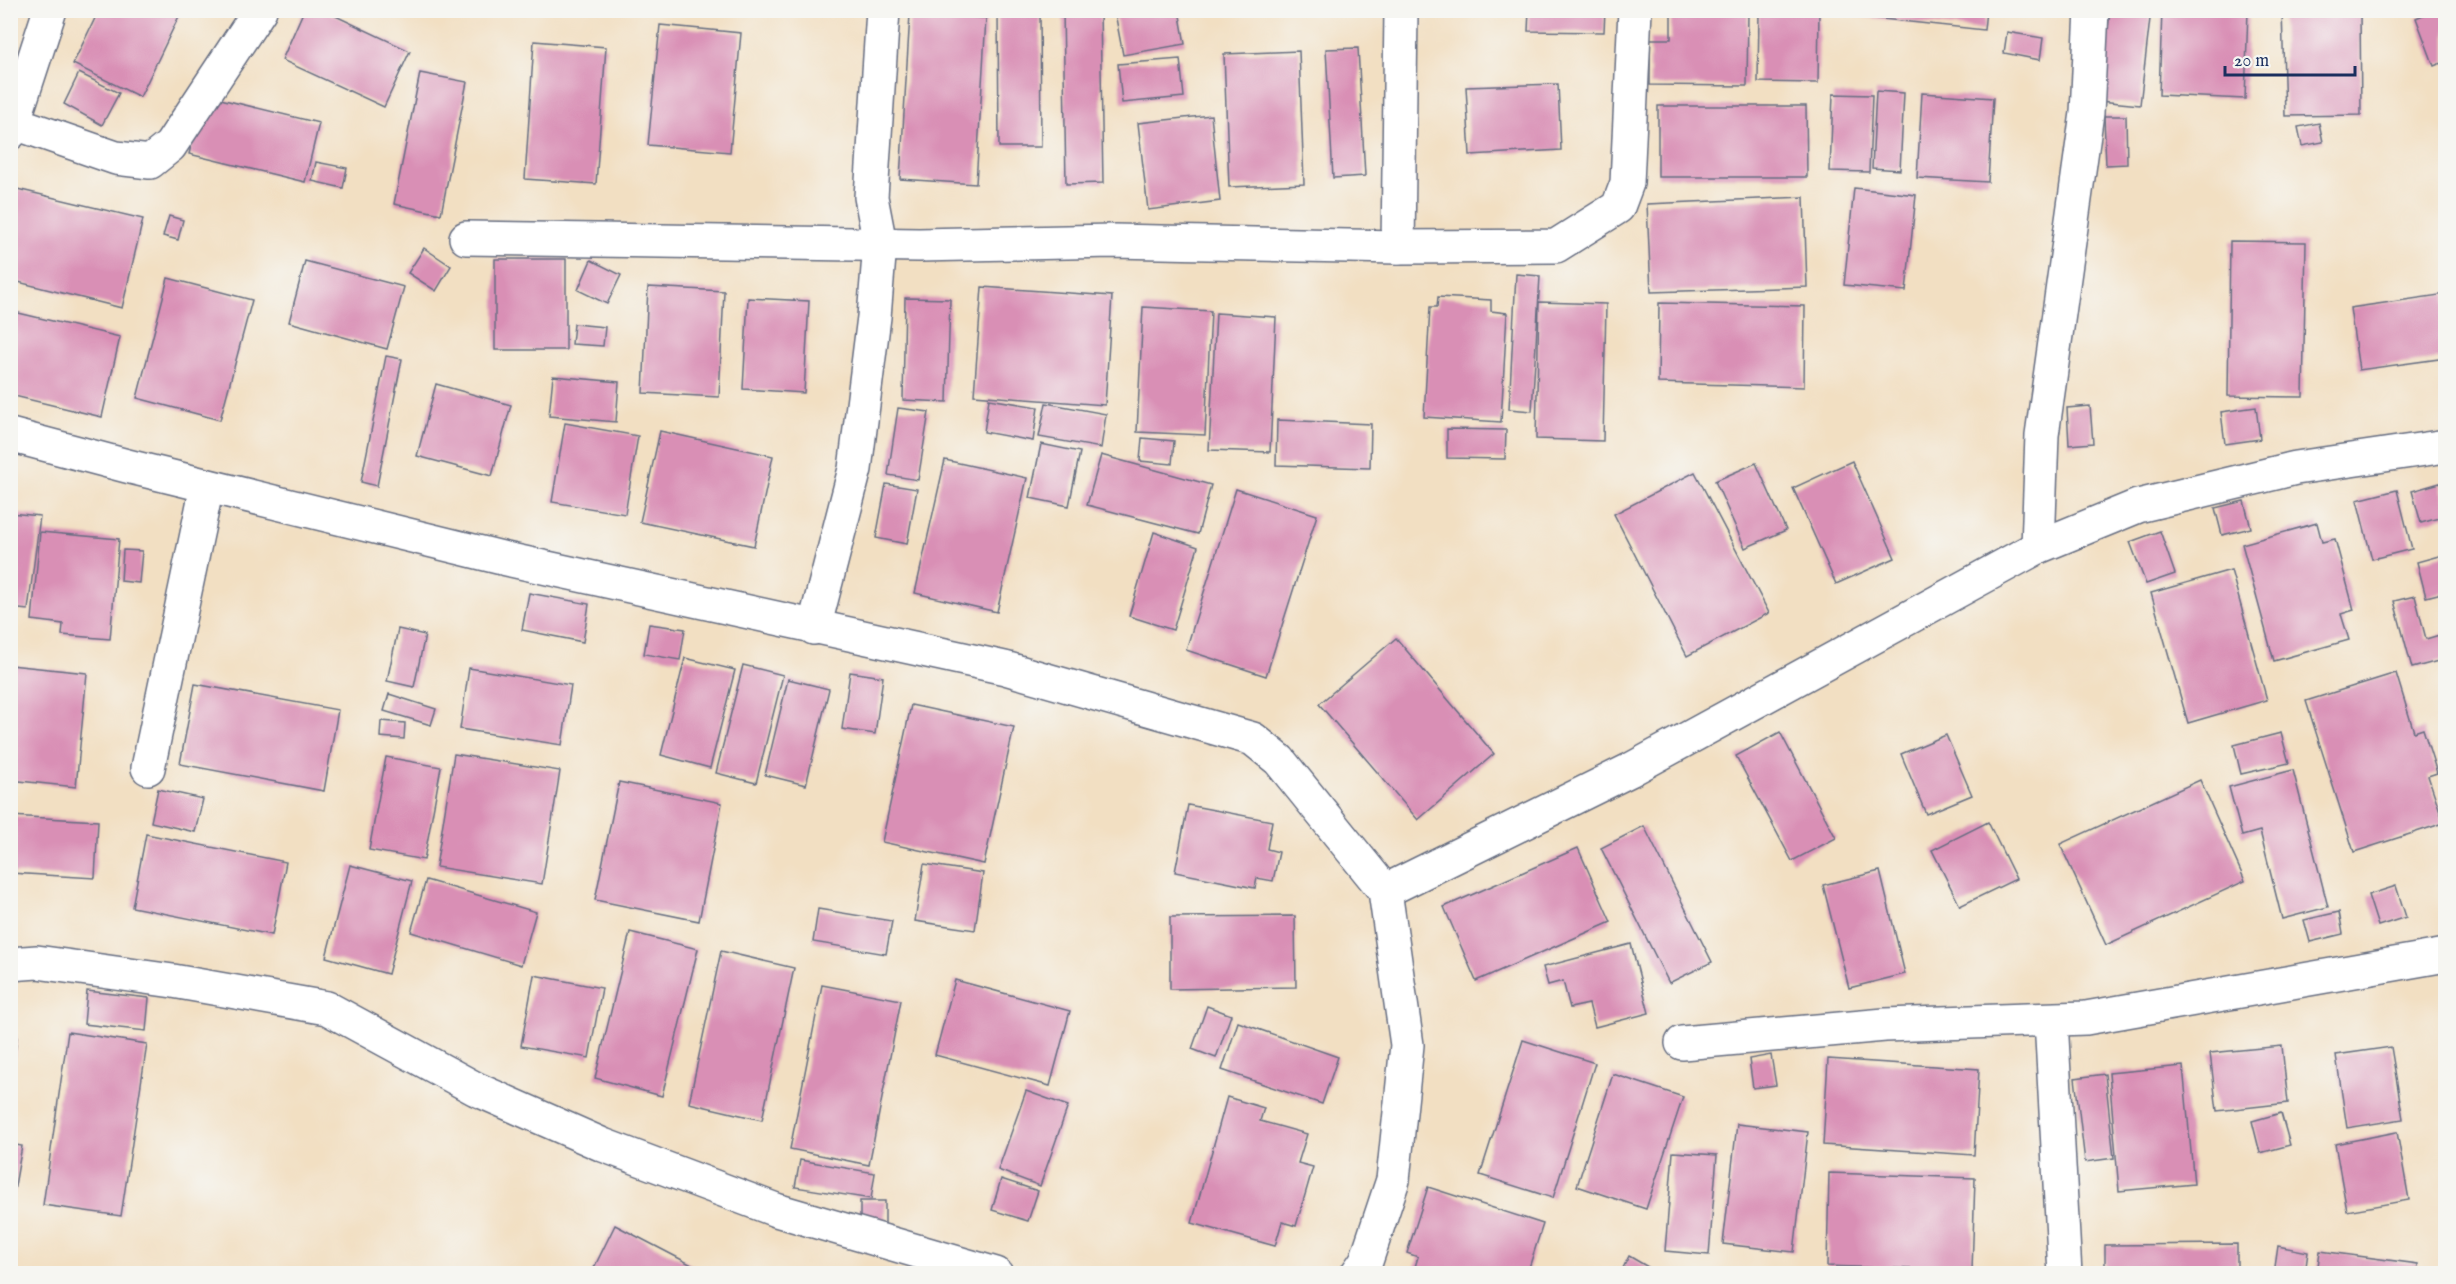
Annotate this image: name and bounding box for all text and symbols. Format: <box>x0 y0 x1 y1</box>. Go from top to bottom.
scale bar <box>2225 39 2356 77</box>
text: 20 m <box>2234 50 2269 73</box>

